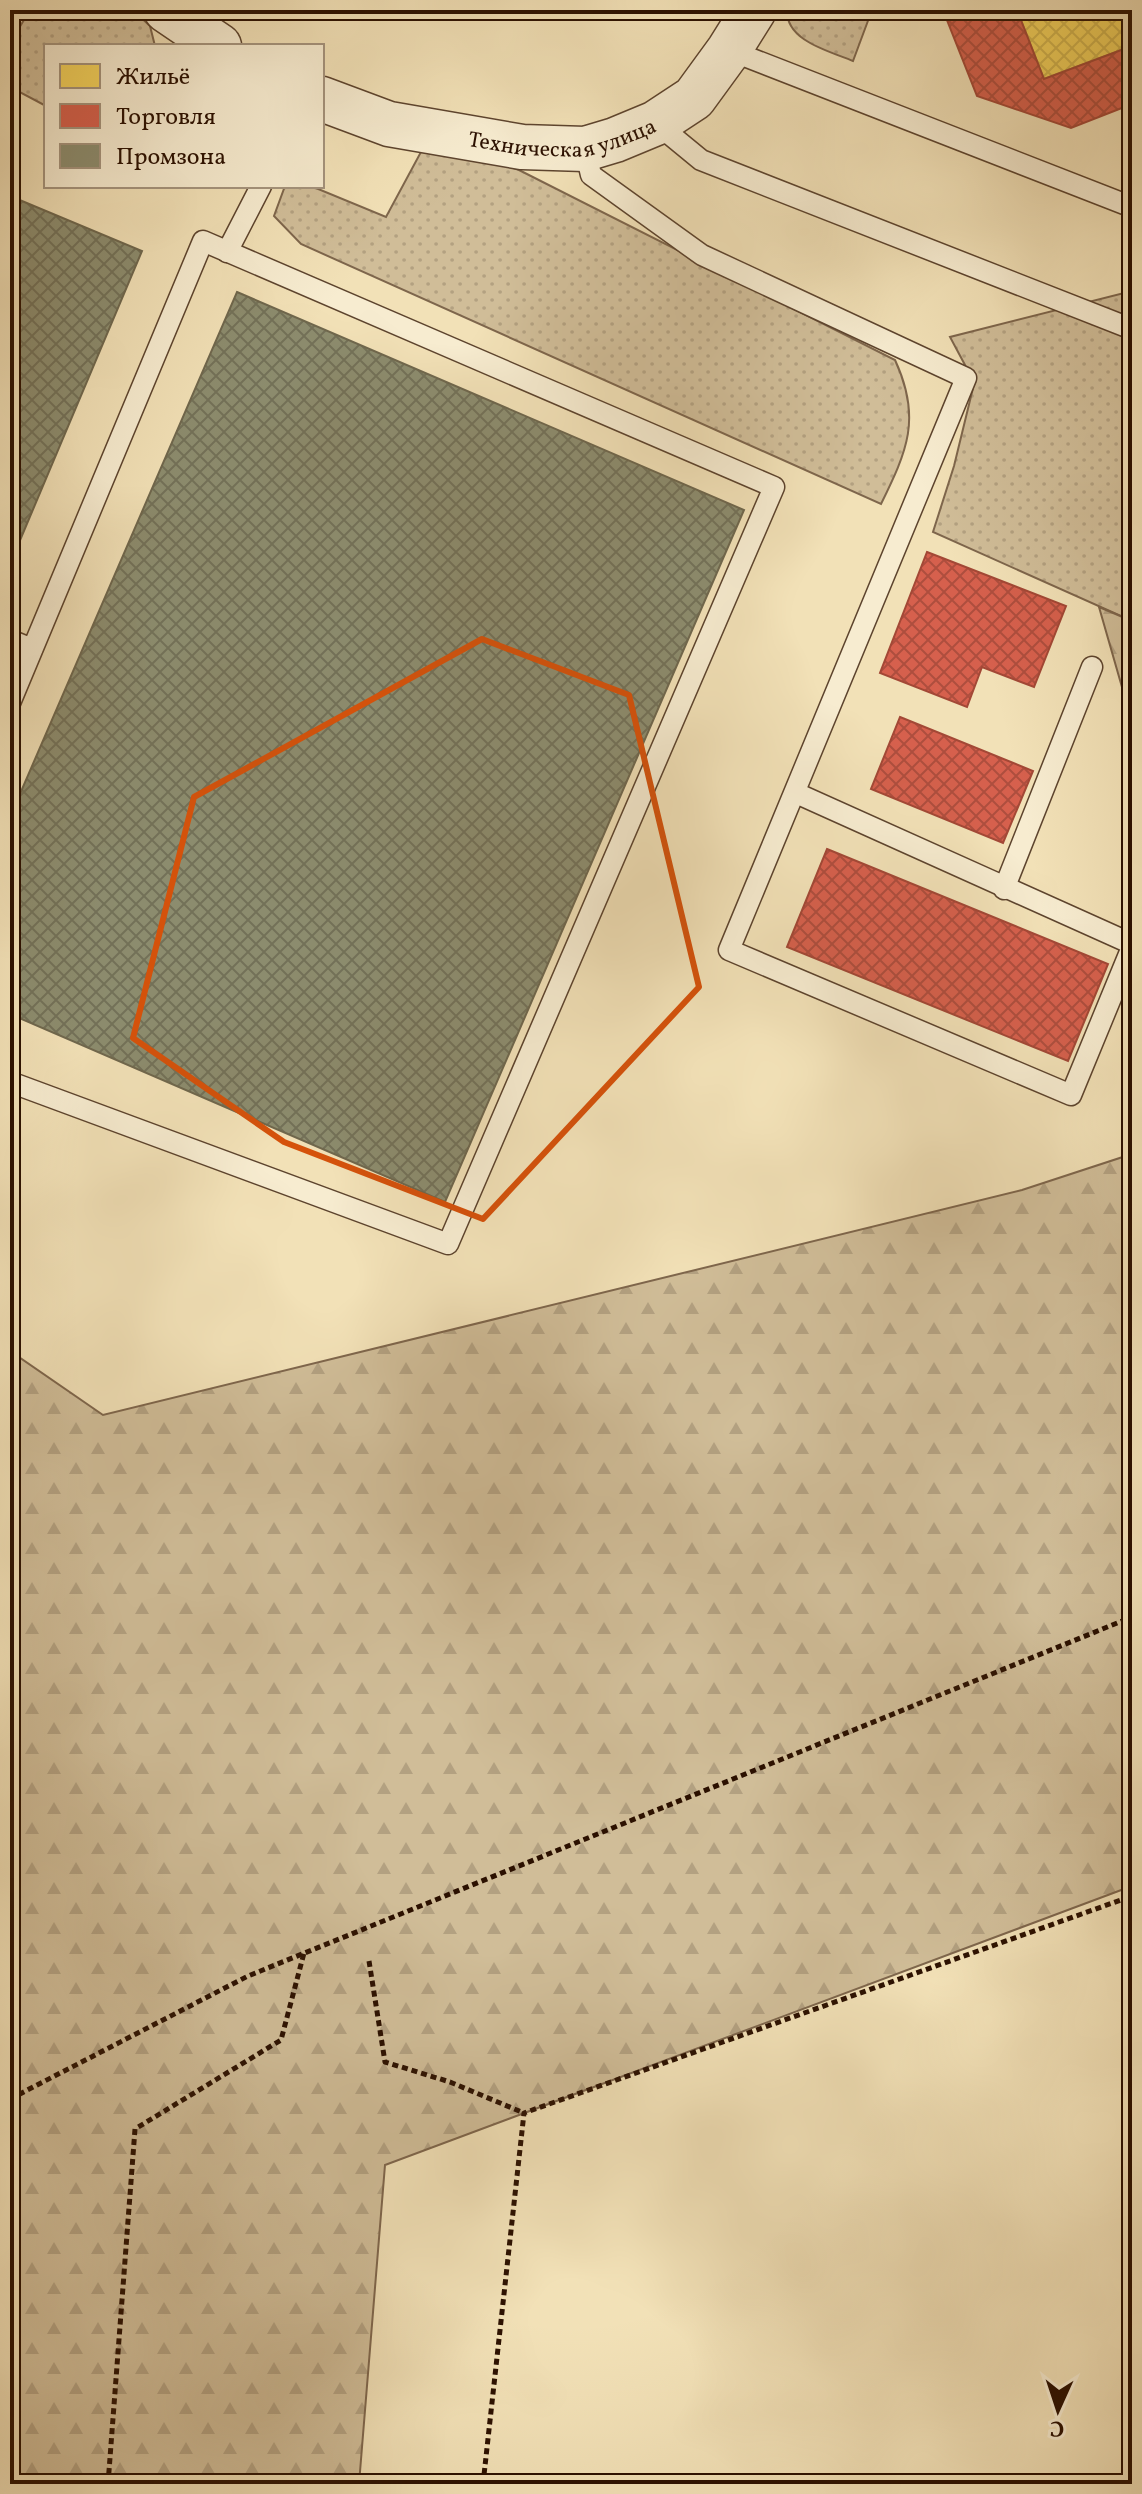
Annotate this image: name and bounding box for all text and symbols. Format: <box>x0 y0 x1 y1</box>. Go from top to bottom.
legend <box>44 44 324 188</box>
text: Жильё <box>116 61 190 95</box>
text: Торговля <box>116 101 216 135</box>
street label: Техническая улица <box>466 112 662 167</box>
text: Промзона <box>116 141 226 175</box>
north arrow <box>1018 2370 1098 2450</box>
text: С <box>1049 2412 1065 2443</box>

